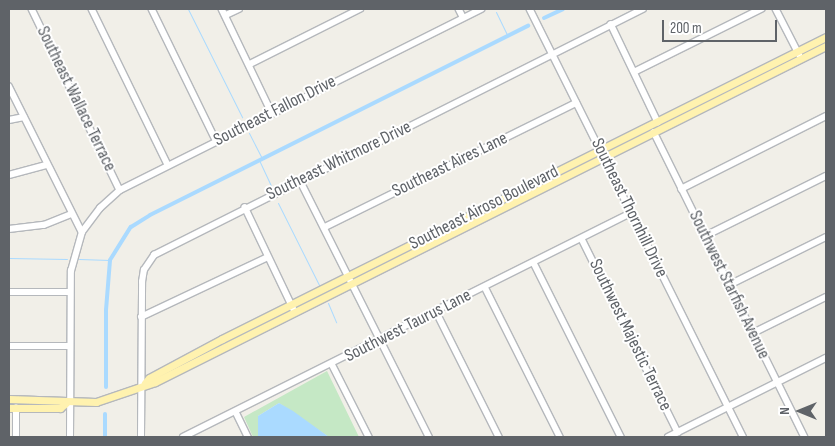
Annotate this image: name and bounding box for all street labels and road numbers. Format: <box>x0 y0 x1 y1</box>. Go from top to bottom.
street label: Southeast Wallace Terrace <box>32 23 120 175</box>
street label: Southeast Fallon Drive <box>210 71 340 151</box>
street label: Southeast Whitmore Drive <box>263 117 415 205</box>
street label: Southeast Aires Lane <box>389 128 511 202</box>
street label: Southeast Thornhill Drive <box>586 135 672 281</box>
street label: Southeast Airoso Boulevard <box>406 161 562 255</box>
street label: Southwest Starfish Avenue <box>684 207 774 363</box>
street label: Southwest Majestic Terrace <box>584 256 676 414</box>
street label: Southwest Taurus Lane <box>341 285 475 367</box>

